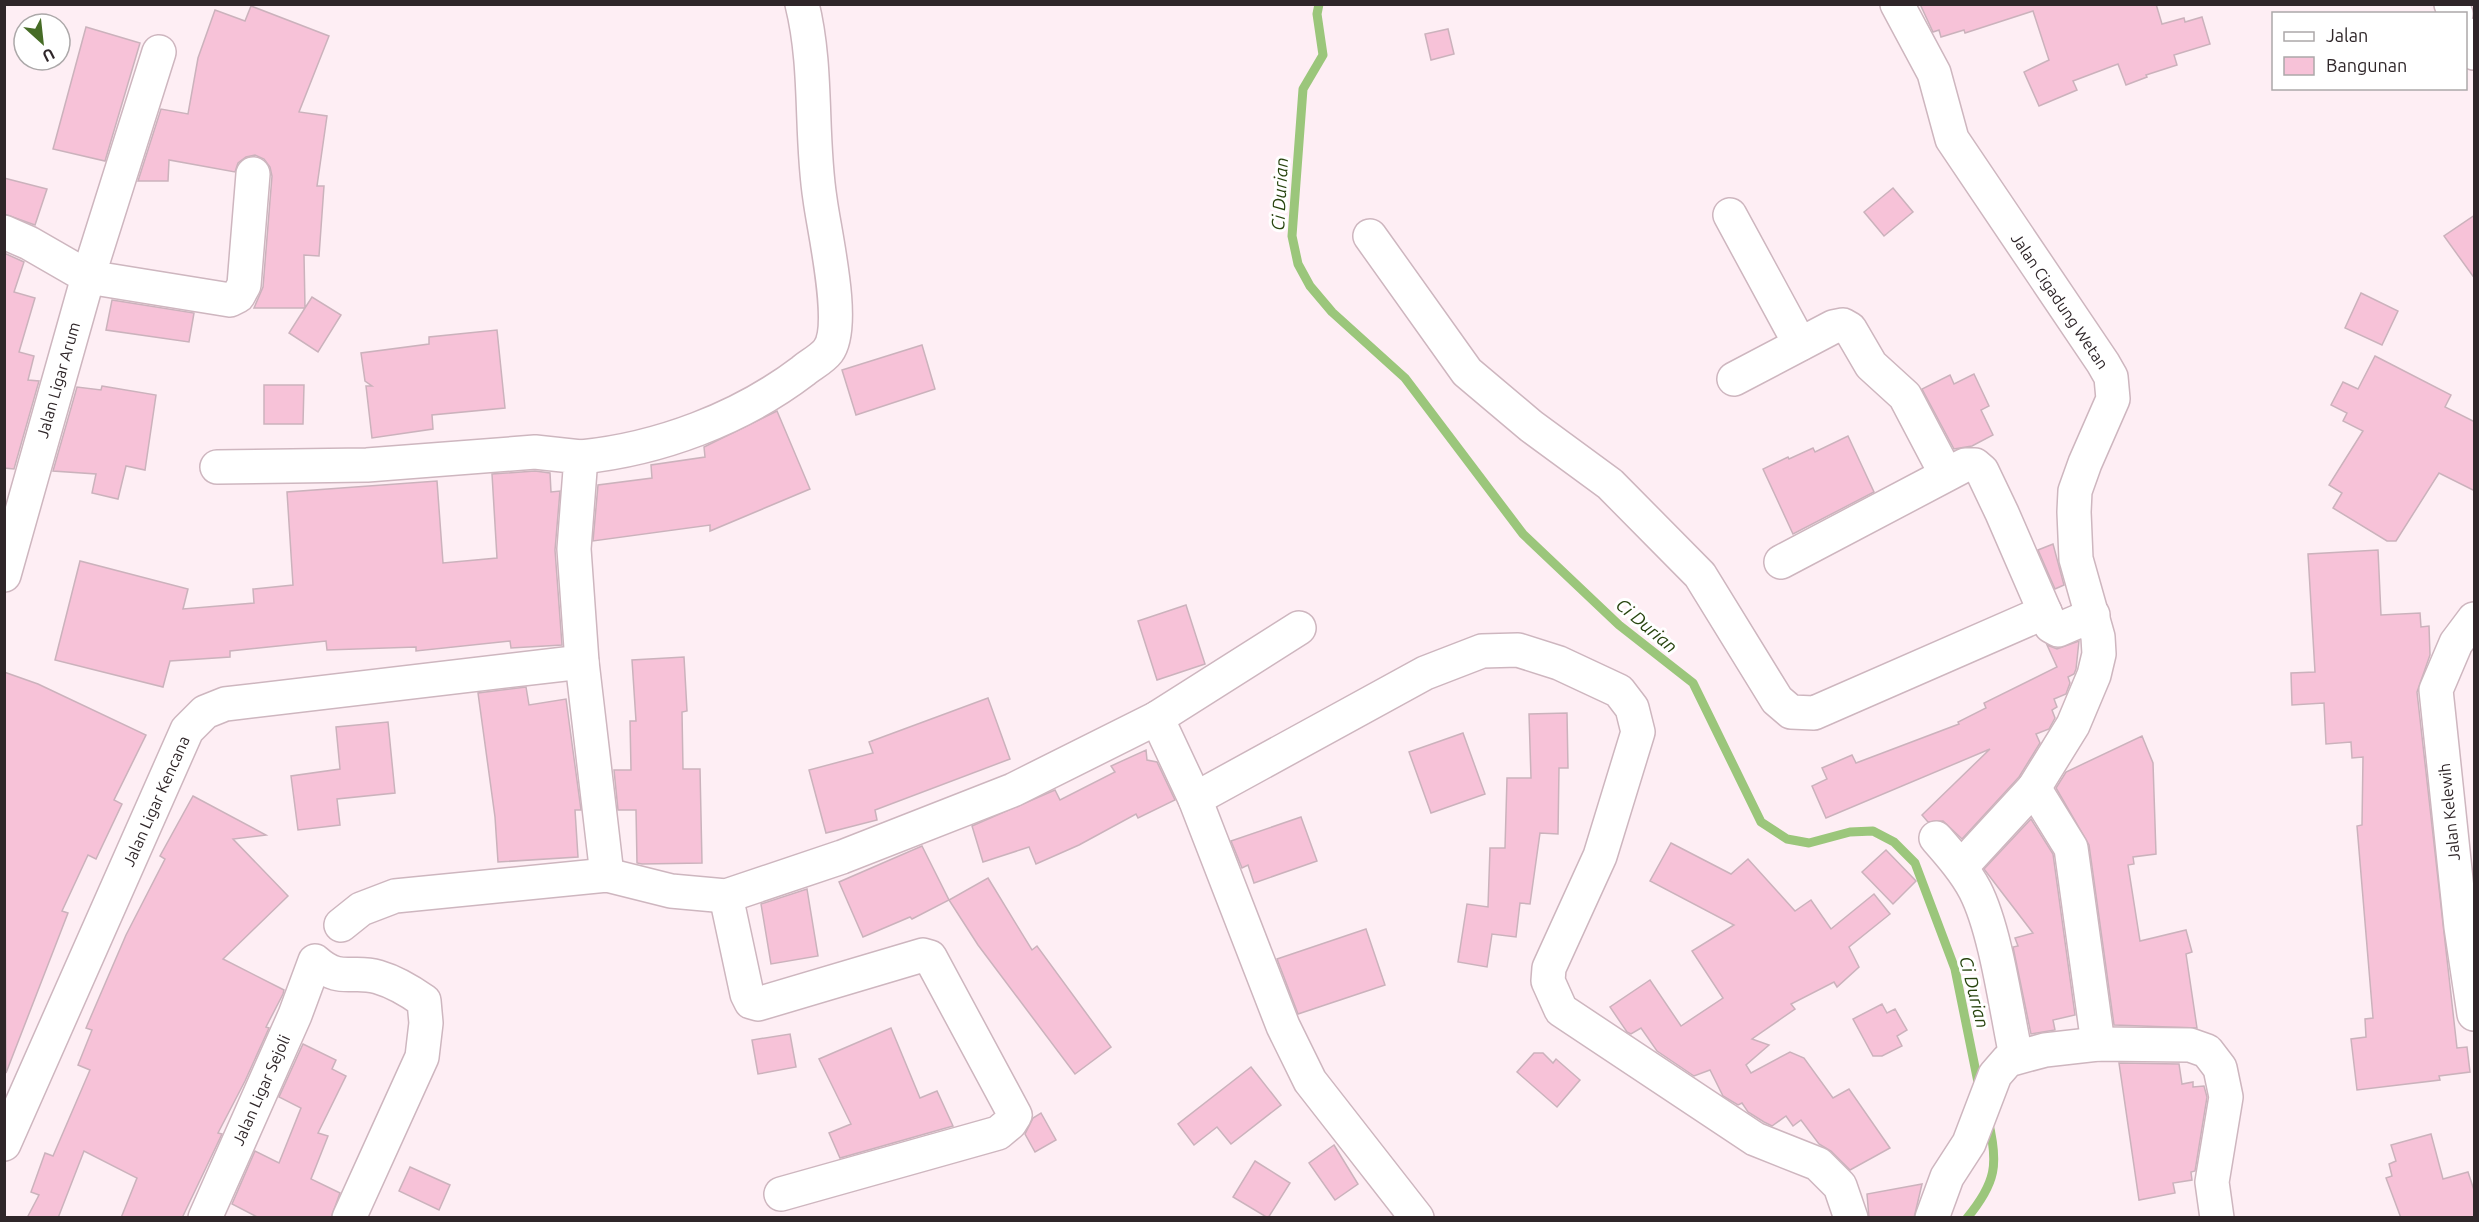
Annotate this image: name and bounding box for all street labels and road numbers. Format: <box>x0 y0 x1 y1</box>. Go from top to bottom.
street label: Jalan Cigadung Wetan <box>2008 230 2112 372</box>
street label: Jalan Ligar Arum <box>33 320 83 440</box>
street label: Jalan Ligar Kencana <box>119 733 193 869</box>
street label: Jalan Kelewih <box>2435 762 2463 862</box>
street label: Jalan Ligar Sejoli <box>229 1032 293 1148</box>

